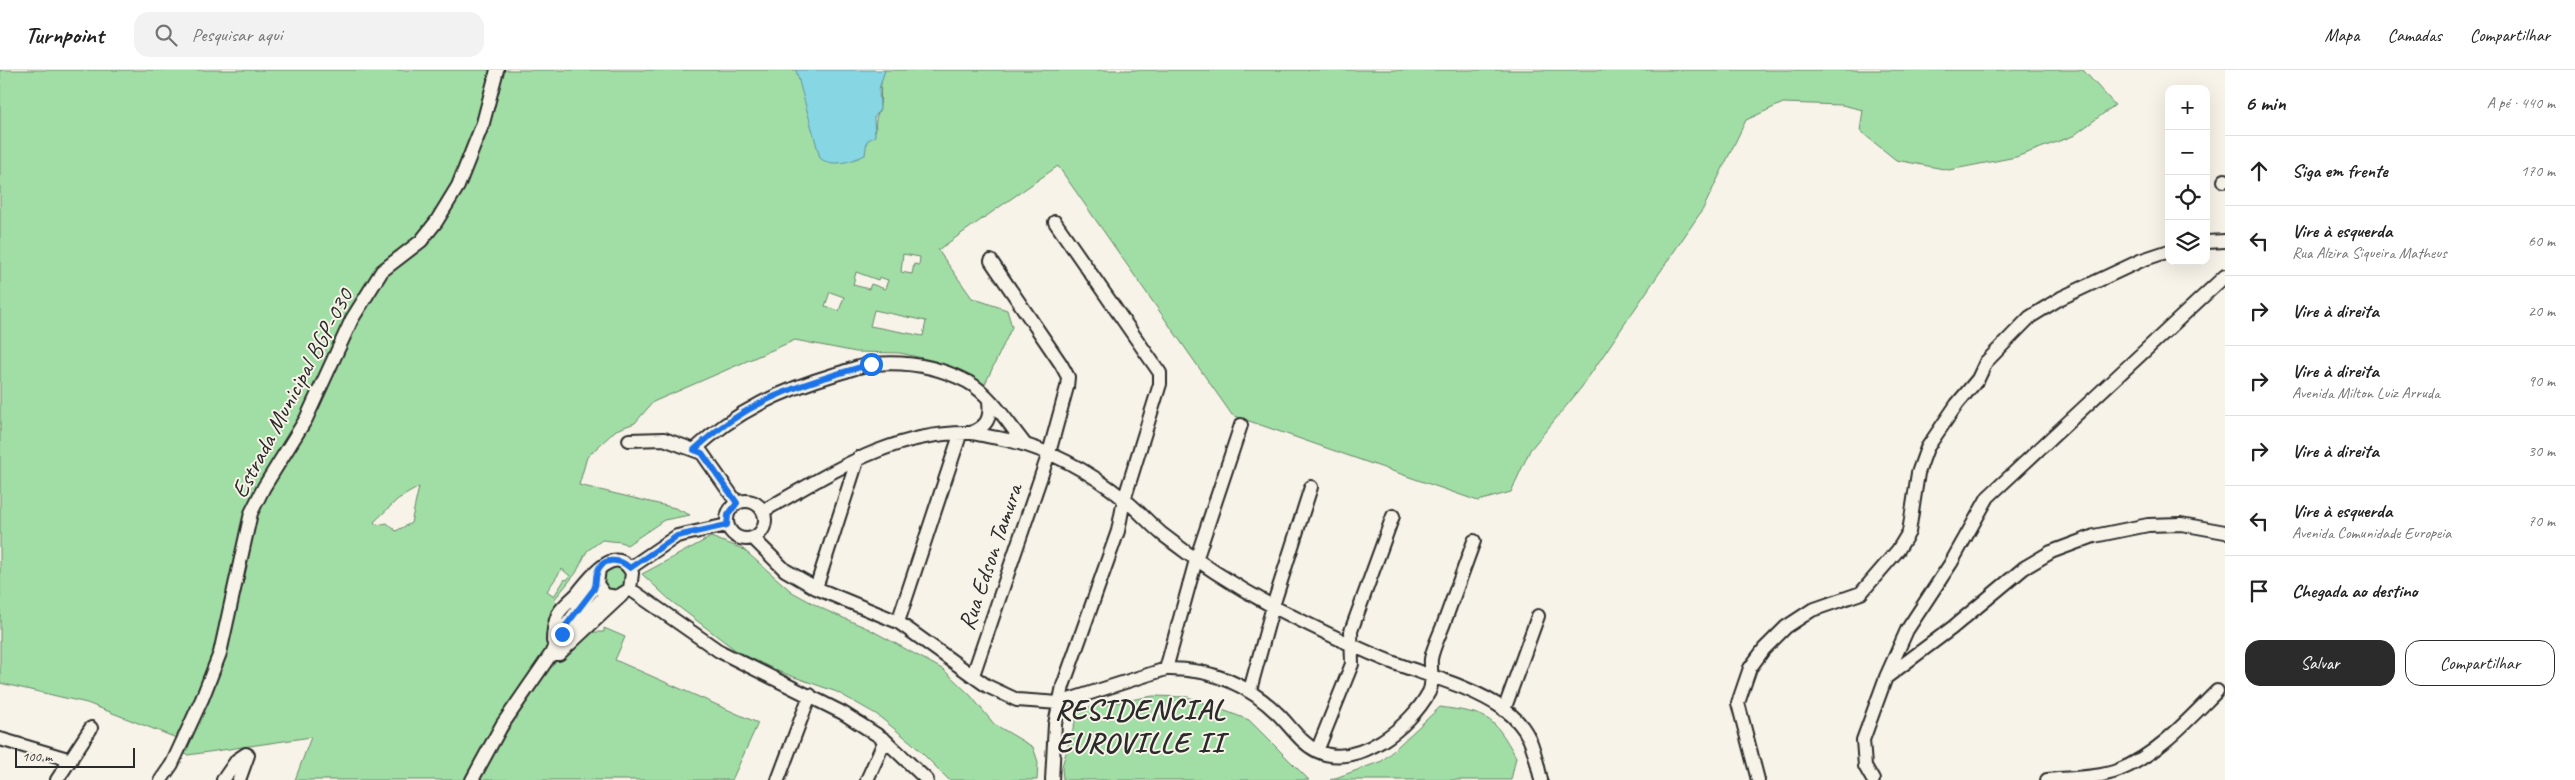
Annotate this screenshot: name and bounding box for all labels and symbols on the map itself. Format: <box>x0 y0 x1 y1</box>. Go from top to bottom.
street label: Estrada Municipal BGP-030 <box>224 281 361 503</box>
route start <box>860 353 883 376</box>
street label: Rua Edson Tamura <box>951 478 1030 634</box>
route end <box>551 623 574 646</box>
district label: RESIDENCIAL EUROVILLE II <box>1054 691 1229 761</box>
scale bar <box>15 745 135 768</box>

